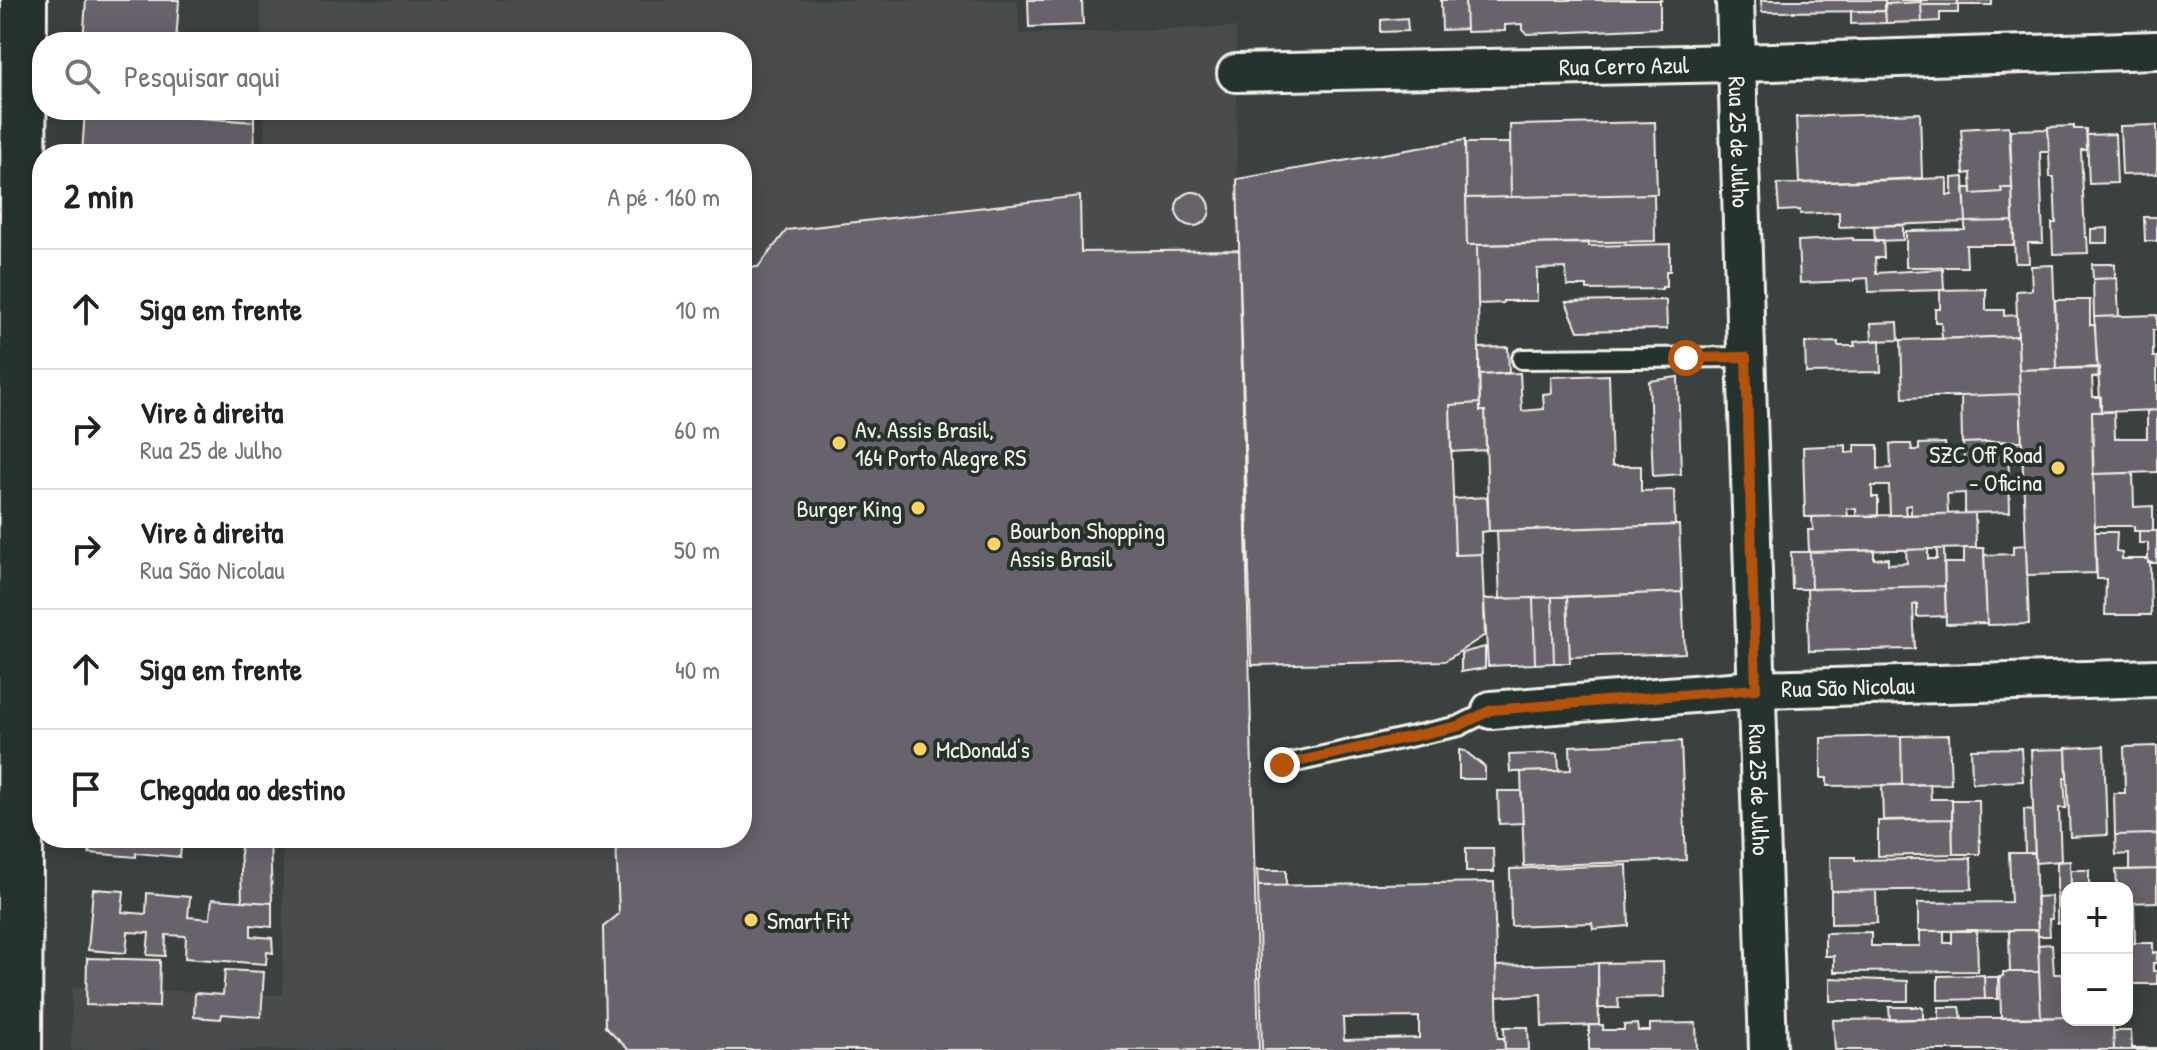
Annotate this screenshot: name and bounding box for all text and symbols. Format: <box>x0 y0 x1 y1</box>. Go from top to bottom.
search box <box>32 32 752 120</box>
street label: Rua Cerro Azul <box>1559 48 1690 83</box>
icon: search <box>60 54 104 98</box>
text: Pesquisar aqui <box>124 56 281 96</box>
street label: Rua 25 de Julho <box>1721 76 1758 208</box>
text: 2 min <box>64 173 134 219</box>
text: A pé · 160 m <box>608 179 720 214</box>
icon: ahead <box>64 287 108 331</box>
text: Siga em frente <box>140 289 302 329</box>
text: 10 m <box>675 292 720 327</box>
route start <box>1668 340 1704 376</box>
text: Vire à direita <box>140 392 283 432</box>
icon: right <box>64 407 108 451</box>
text: 60 m <box>674 412 720 447</box>
place label: Av. Assis Brasil, 164 Porto Alegre RS <box>855 413 1026 473</box>
text: Rua 25 de Julho <box>140 432 282 467</box>
marker: Av. Assis Brasil, 164 Porto Alegre RS <box>830 434 848 452</box>
place label: SZC Off Road - Oficina <box>1929 438 2042 498</box>
marker: SZC Off Road - Oficina <box>2049 459 2067 477</box>
place label: Burger King <box>797 492 902 524</box>
marker: Burger King <box>909 499 927 517</box>
text: Vire à direita <box>140 512 283 552</box>
place label: Bourbon Shopping Assis Brasil <box>1010 514 1165 574</box>
icon: right <box>64 527 108 571</box>
text: 50 m <box>674 532 720 567</box>
marker: Bourbon Shopping Assis Brasil <box>985 535 1003 553</box>
text: Rua São Nicolau <box>140 552 285 587</box>
icon: ahead <box>64 647 108 691</box>
text: Siga em frente <box>140 649 302 689</box>
text: 40 m <box>675 652 720 687</box>
street label: Rua São Nicolau <box>1781 669 1916 704</box>
street label: Rua 25 de Julho <box>1742 723 1778 856</box>
place label: McDonald's <box>936 733 1030 765</box>
marker: McDonald's <box>911 740 929 758</box>
route end <box>1264 747 1300 783</box>
icon: arrive <box>64 767 108 811</box>
text: Chegada ao destino <box>140 769 345 809</box>
map controls <box>2061 882 2133 1026</box>
button: + <box>2061 882 2133 954</box>
place label: Smart Fit <box>767 904 850 936</box>
marker: Smart Fit <box>742 911 760 929</box>
button: − <box>2061 954 2133 1026</box>

